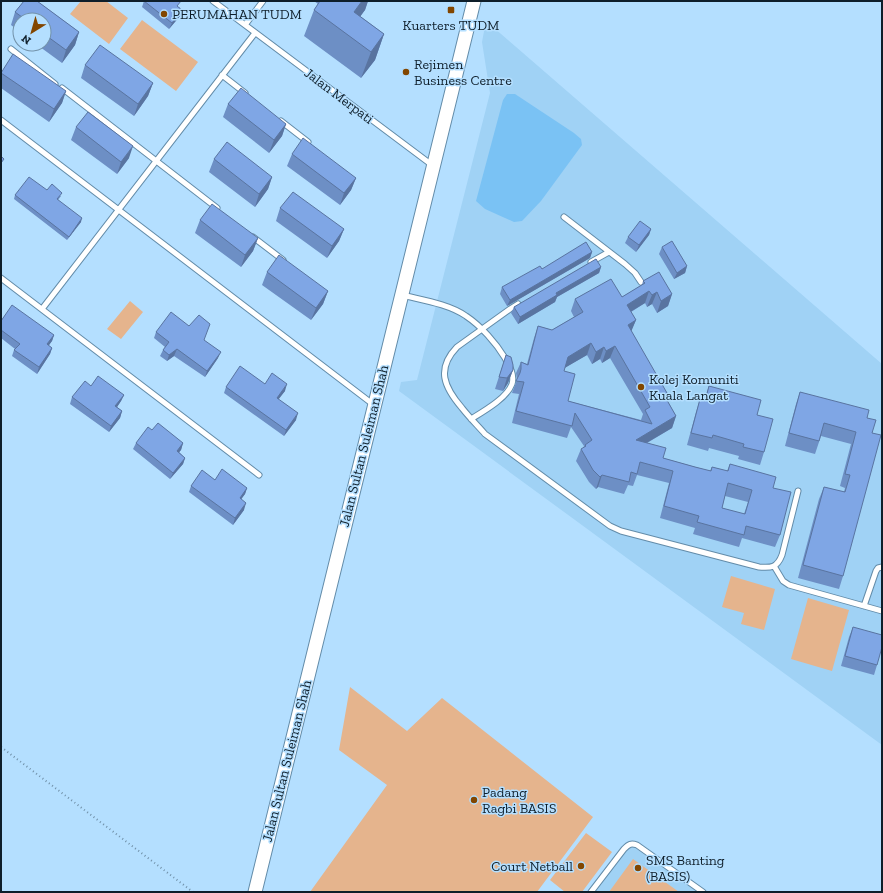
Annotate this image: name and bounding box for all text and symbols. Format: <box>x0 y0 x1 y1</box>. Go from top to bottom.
marker: Kuarters TUDM <box>446 5 456 15</box>
place label: PERUMAHAN TUDM <box>172 6 302 23</box>
marker: PERUMAHAN TUDM <box>159 9 169 19</box>
north arrow <box>12 12 52 52</box>
place label: Kuarters TUDM <box>403 17 499 34</box>
text: N <box>19 31 34 47</box>
place label: Rejimen Business Centre <box>414 56 512 89</box>
street label: Jalan Merpati <box>301 64 377 128</box>
marker: Rejimen Business Centre <box>401 67 411 77</box>
street label: Jalan Sultan Suleiman Shah <box>336 363 392 529</box>
place label: Kolej Komuniti Kuala Langat <box>649 371 739 404</box>
marker: Kolej Komuniti Kuala Langat <box>636 382 646 392</box>
street label: Jalan Sultan Suleiman Shah <box>259 678 315 844</box>
place label: Padang Ragbi BASIS <box>482 784 556 817</box>
marker: Padang Ragbi BASIS <box>469 795 479 805</box>
place label: SMS Banting (BASIS) <box>646 852 725 885</box>
place label: Court Netball <box>491 858 573 875</box>
marker: Court Netball <box>576 861 586 871</box>
marker: SMS Banting (BASIS) <box>633 863 643 873</box>

